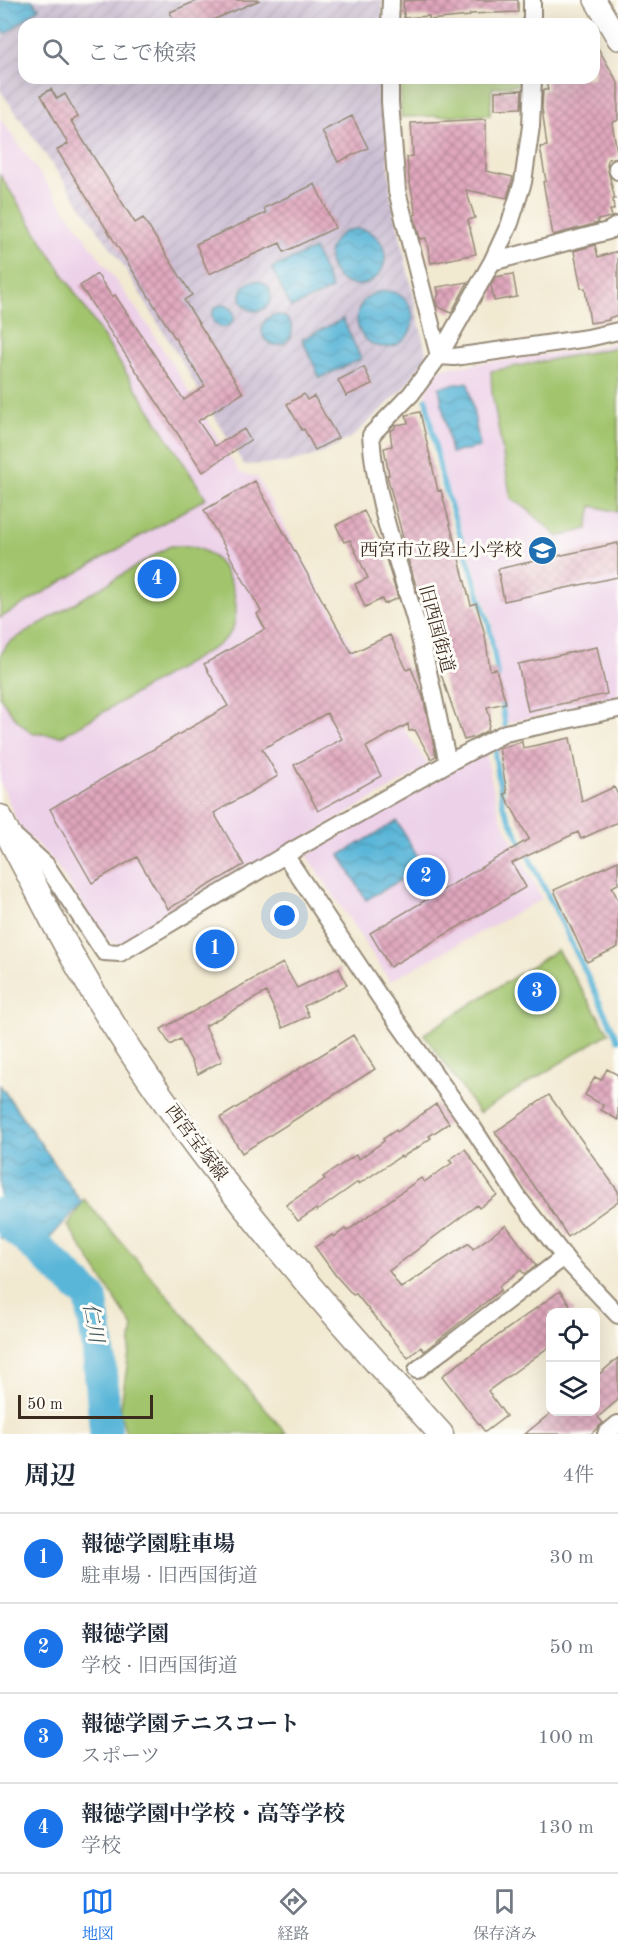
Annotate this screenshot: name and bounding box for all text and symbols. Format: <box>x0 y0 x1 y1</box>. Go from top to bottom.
search box <box>18 18 600 84</box>
icon: search <box>39 35 72 68</box>
text: ここで検索 <box>87 43 197 65</box>
school or university icon: 西宮市立段上小学校 <box>527 535 559 567</box>
place label: 西宮市立段上小学校 <box>360 540 522 560</box>
pin: 4 <box>138 556 176 602</box>
street label: 旧西国街道 <box>416 583 458 675</box>
pin: 2 <box>406 854 446 900</box>
your location <box>270 901 299 930</box>
pin: 1 <box>196 926 234 972</box>
pin: 3 <box>518 970 556 1014</box>
street label: 西宮宝塚線 <box>162 1100 232 1184</box>
water label: 仁川 <box>79 1301 108 1346</box>
map controls <box>546 1308 600 1416</box>
button: locate <box>546 1308 600 1362</box>
button: layers <box>546 1362 600 1416</box>
scale bar <box>18 1392 153 1420</box>
text: 50 m <box>27 1397 63 1413</box>
text: 周辺 <box>24 1464 76 1490</box>
text: 4件 <box>562 1466 594 1486</box>
text: 報徳学園駐車場 <box>81 1534 235 1556</box>
text: 1 <box>38 1548 49 1568</box>
text: 30 m <box>549 1548 594 1568</box>
text: 駐車場 · 旧西国街道 <box>81 1567 258 1587</box>
text: 報徳学園 <box>81 1624 169 1646</box>
text: 2 <box>38 1638 49 1658</box>
text: 50 m <box>549 1638 594 1658</box>
text: 学校 · 旧西国街道 <box>81 1657 238 1677</box>
text: 報徳学園テニスコート <box>81 1714 300 1736</box>
text: 3 <box>38 1728 49 1748</box>
text: 100 m <box>538 1728 594 1748</box>
text: スポーツ <box>81 1747 160 1767</box>
text: 報徳学園中学校・高等学校 <box>81 1804 345 1826</box>
text: 4 <box>38 1818 49 1838</box>
text: 130 m <box>538 1818 594 1838</box>
text: 学校 <box>81 1837 121 1857</box>
tab: 地図 <box>81 1885 114 1945</box>
tab: 経路 <box>277 1885 310 1945</box>
tab: 保存済み <box>473 1885 537 1945</box>

